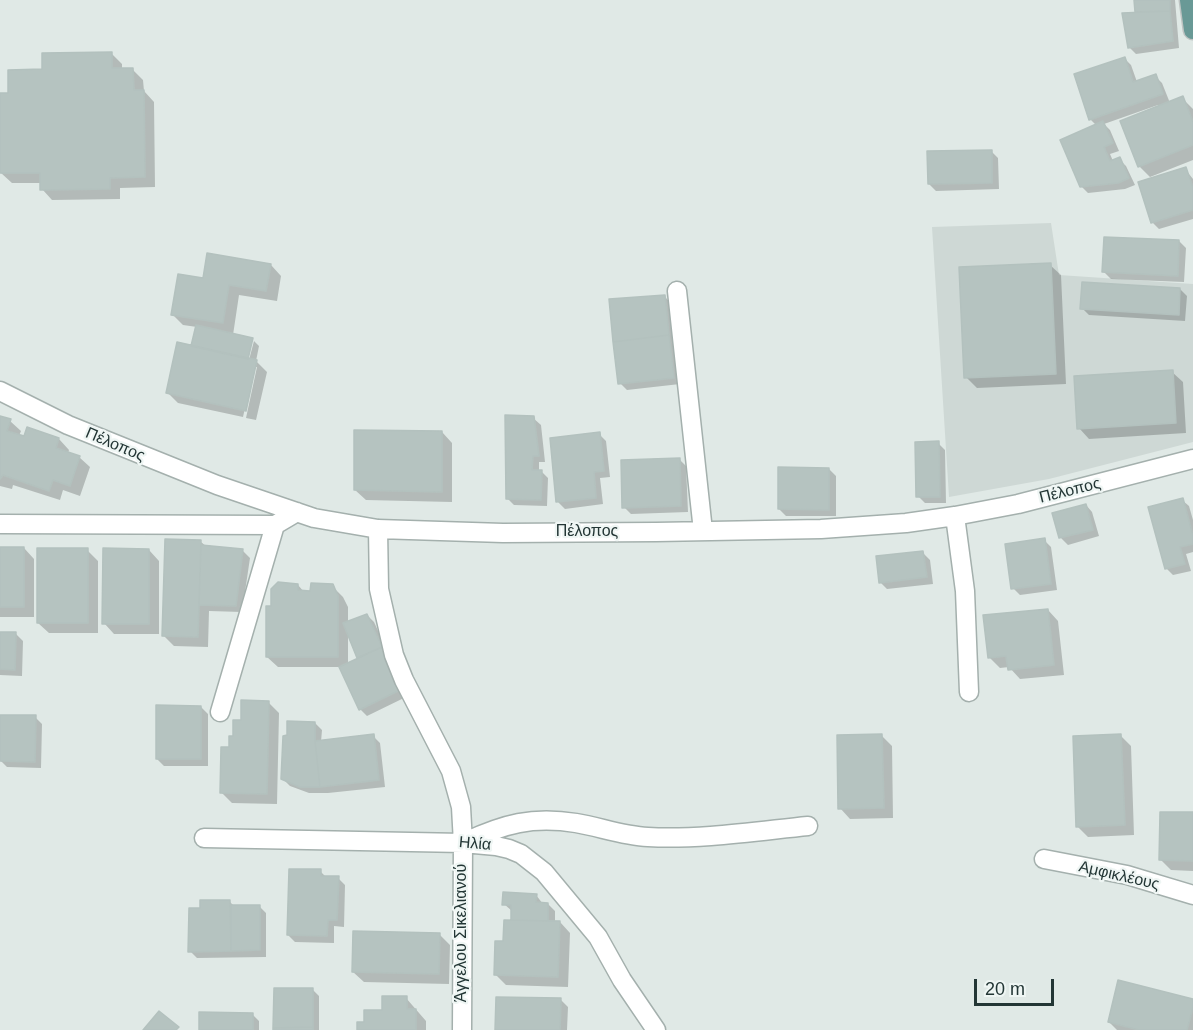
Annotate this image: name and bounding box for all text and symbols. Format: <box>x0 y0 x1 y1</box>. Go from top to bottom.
street label: Πέλοπος <box>82 424 148 466</box>
street label: Πέλοπος <box>1037 474 1103 508</box>
street label: Πέλοπος <box>556 522 618 542</box>
street label: Ηλία <box>458 833 492 855</box>
street label: Αμφικλέους <box>1077 857 1161 895</box>
street label: Άγγελου Σικελιανού <box>452 864 472 1002</box>
scale bar <box>977 967 1056 1005</box>
text: 20 m <box>985 979 1025 999</box>

